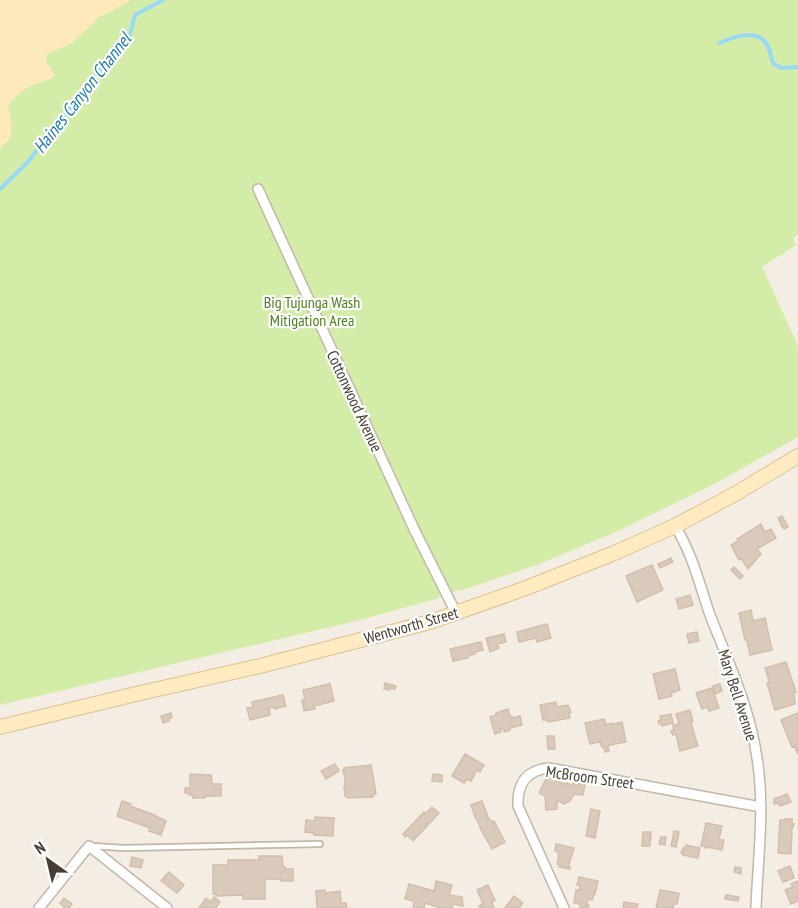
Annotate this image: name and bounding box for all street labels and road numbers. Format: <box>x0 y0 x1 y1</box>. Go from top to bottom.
street label: Cottonwood Avenue <box>323 347 387 455</box>
street label: Wentworth Street <box>362 602 461 648</box>
street label: Mary Bell Avenue <box>714 647 762 743</box>
street label: McBroom Street <box>545 761 636 793</box>

